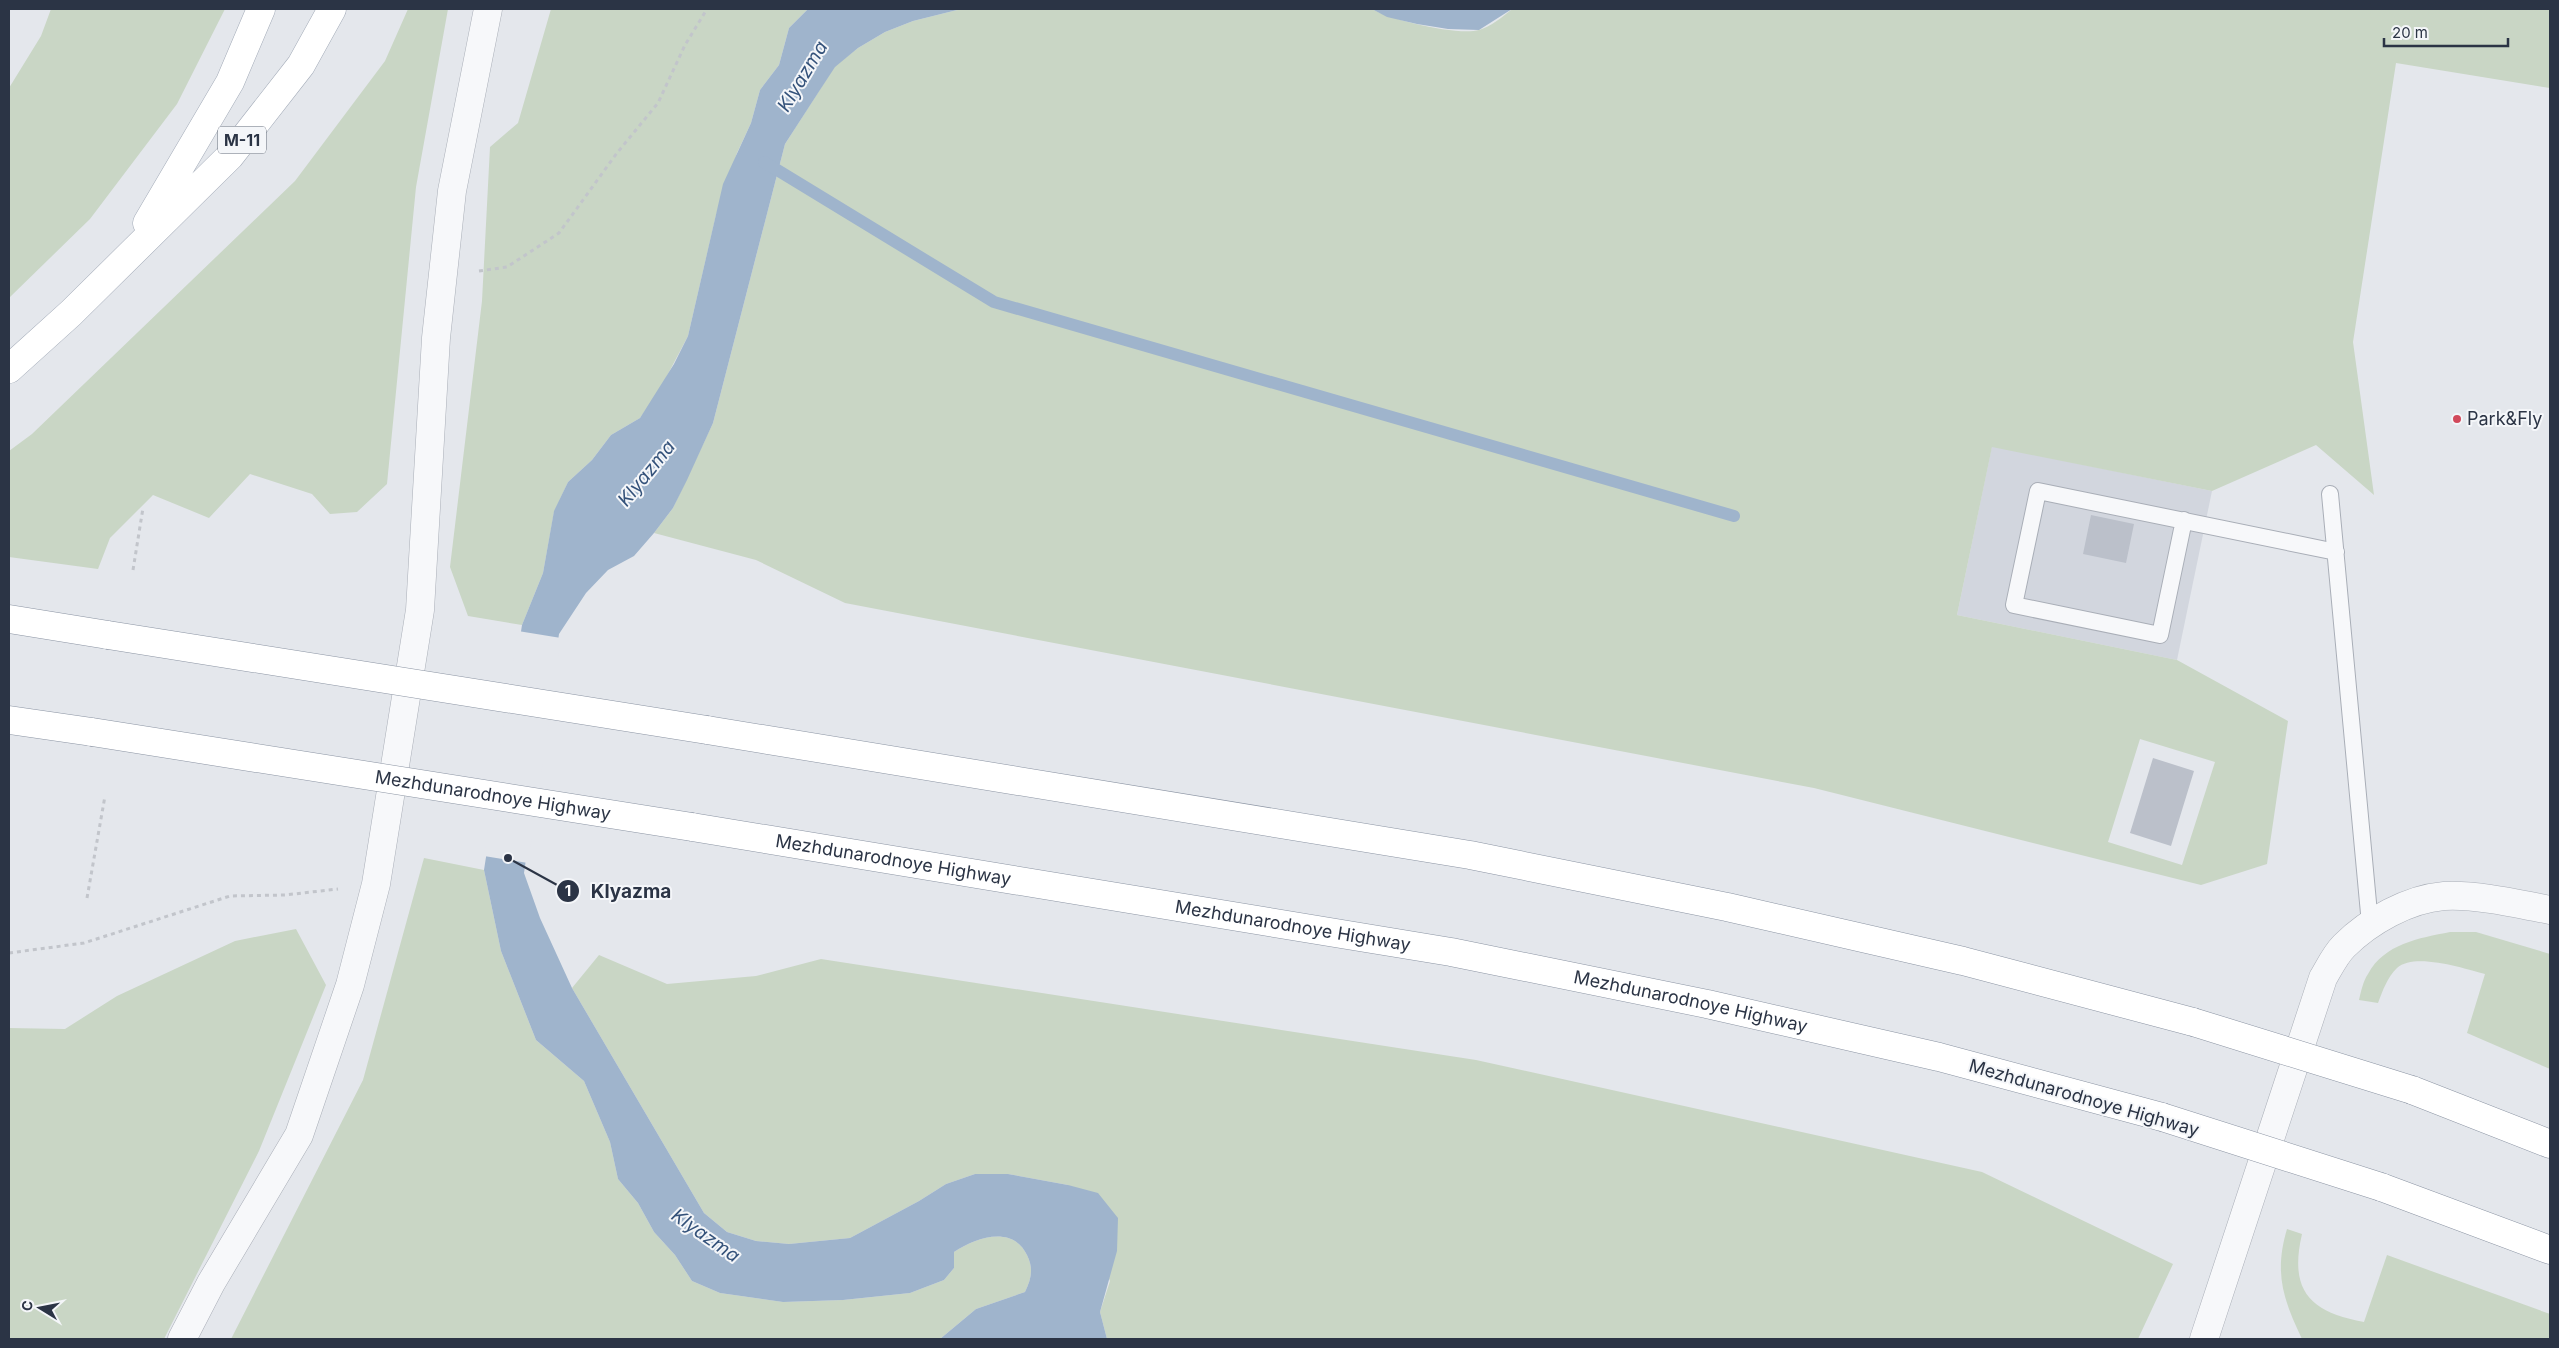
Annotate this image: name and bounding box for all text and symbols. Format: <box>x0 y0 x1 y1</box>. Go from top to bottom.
scale bar <box>2384 15 2508 47</box>
text: 20 m <box>2392 23 2428 42</box>
water label: Klyazma <box>772 37 833 116</box>
road number: М-11 <box>218 126 266 154</box>
place label: Park&Fly <box>2467 408 2542 429</box>
marker: Park&Fly <box>2451 413 2463 425</box>
water label: Klyazma <box>613 435 680 511</box>
street label: Mezhdunarodnoye Highway <box>374 766 612 824</box>
street label: Mezhdunarodnoye Highway <box>774 830 1013 889</box>
callout: Klyazma <box>556 874 681 908</box>
text: Klyazma <box>591 880 671 903</box>
text: 1 <box>565 881 571 900</box>
street label: Mezhdunarodnoye Highway <box>1174 896 1412 955</box>
street label: Mezhdunarodnoye Highway <box>1572 966 1810 1037</box>
street label: Mezhdunarodnoye Highway <box>1967 1055 2202 1140</box>
water label: Klyazma <box>667 1204 745 1267</box>
north arrow <box>15 1283 65 1333</box>
text: С <box>17 1299 36 1312</box>

